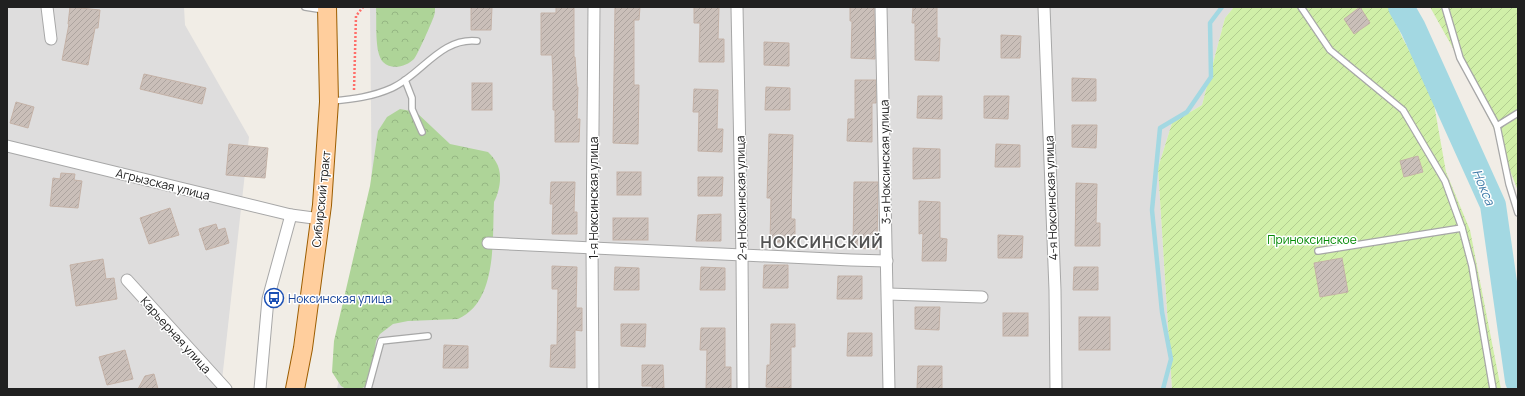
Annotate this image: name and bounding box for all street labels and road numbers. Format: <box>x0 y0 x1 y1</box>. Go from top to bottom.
street label: 3-я Ноксинская улица <box>875 100 895 224</box>
street label: 2-я Ноксинская улица <box>731 135 751 261</box>
street label: 4-я Ноксинская улица <box>1040 135 1062 261</box>
street label: 1-я Ноксинская улица <box>585 137 602 259</box>
street label: Сибирский тракт <box>307 150 335 248</box>
street label: Агрызская улица <box>114 164 212 204</box>
street label: Карьерная улица <box>137 293 215 377</box>

